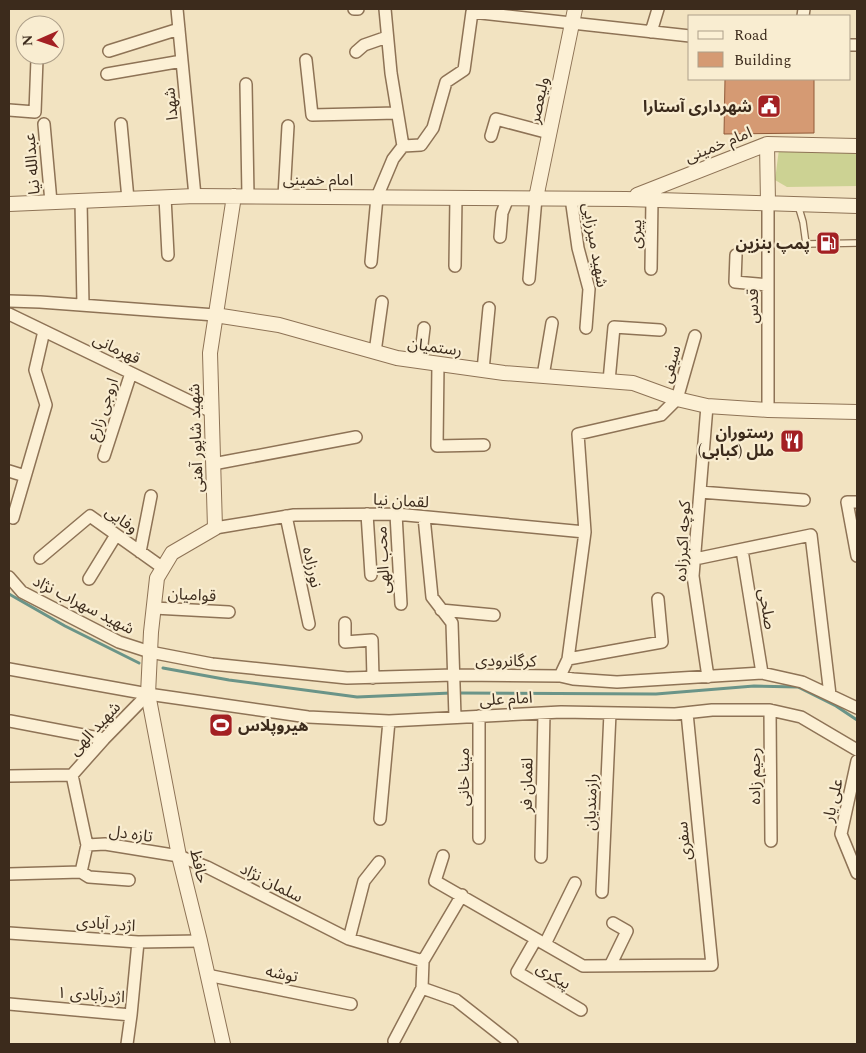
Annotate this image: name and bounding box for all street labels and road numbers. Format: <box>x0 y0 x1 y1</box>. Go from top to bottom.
street label: ولیعصر <box>522 75 556 127</box>
street label: شهدا <box>157 86 185 122</box>
street label: امام خمینی <box>681 121 756 169</box>
street label: عبدالله نیا <box>17 132 47 196</box>
street label: امام خمینی <box>283 168 353 192</box>
street label: شهید میرزایی <box>576 201 614 289</box>
street label: پیری <box>624 219 648 249</box>
street label: قدس <box>741 288 765 324</box>
street label: قهرمانی <box>89 327 144 371</box>
street label: رستمیان <box>406 331 464 363</box>
street label: سیفی <box>654 343 688 386</box>
street label: اروجی زارع <box>81 375 125 444</box>
street label: شهید شاپور آهنی <box>182 383 210 493</box>
street label: لقمان نیا <box>372 488 429 514</box>
street label: وفایی <box>100 500 143 540</box>
street label: کوچه اکبرزاده <box>669 500 697 582</box>
street label: محب الهی <box>369 525 397 594</box>
street label: نورزاده <box>296 545 328 590</box>
street label: شهید سهراب نژاد <box>29 569 138 641</box>
street label: قوامیان <box>167 582 217 608</box>
street label: صلحی <box>752 587 782 631</box>
street label: کرگانرودی <box>475 648 537 674</box>
street label: امام علی <box>479 686 533 712</box>
street label: شهید الهی <box>63 696 126 761</box>
street label: رحیم زاده <box>743 747 767 805</box>
street label: مینا خانی <box>452 748 476 806</box>
street label: لقمان فر <box>515 758 539 813</box>
street label: رازمندیان <box>578 773 604 831</box>
street label: علی یار <box>816 776 850 825</box>
street label: تازه دل <box>107 819 155 849</box>
street label: سفری <box>670 820 698 862</box>
street label: حافظ <box>183 847 215 886</box>
street label: سلمان نژاد <box>236 857 307 909</box>
street label: اژدر آبادی <box>76 910 136 938</box>
street label: پیکری <box>531 956 576 996</box>
street label: توشه <box>263 959 300 989</box>
street label: اژدرآبادی ۱ <box>56 981 126 1009</box>

